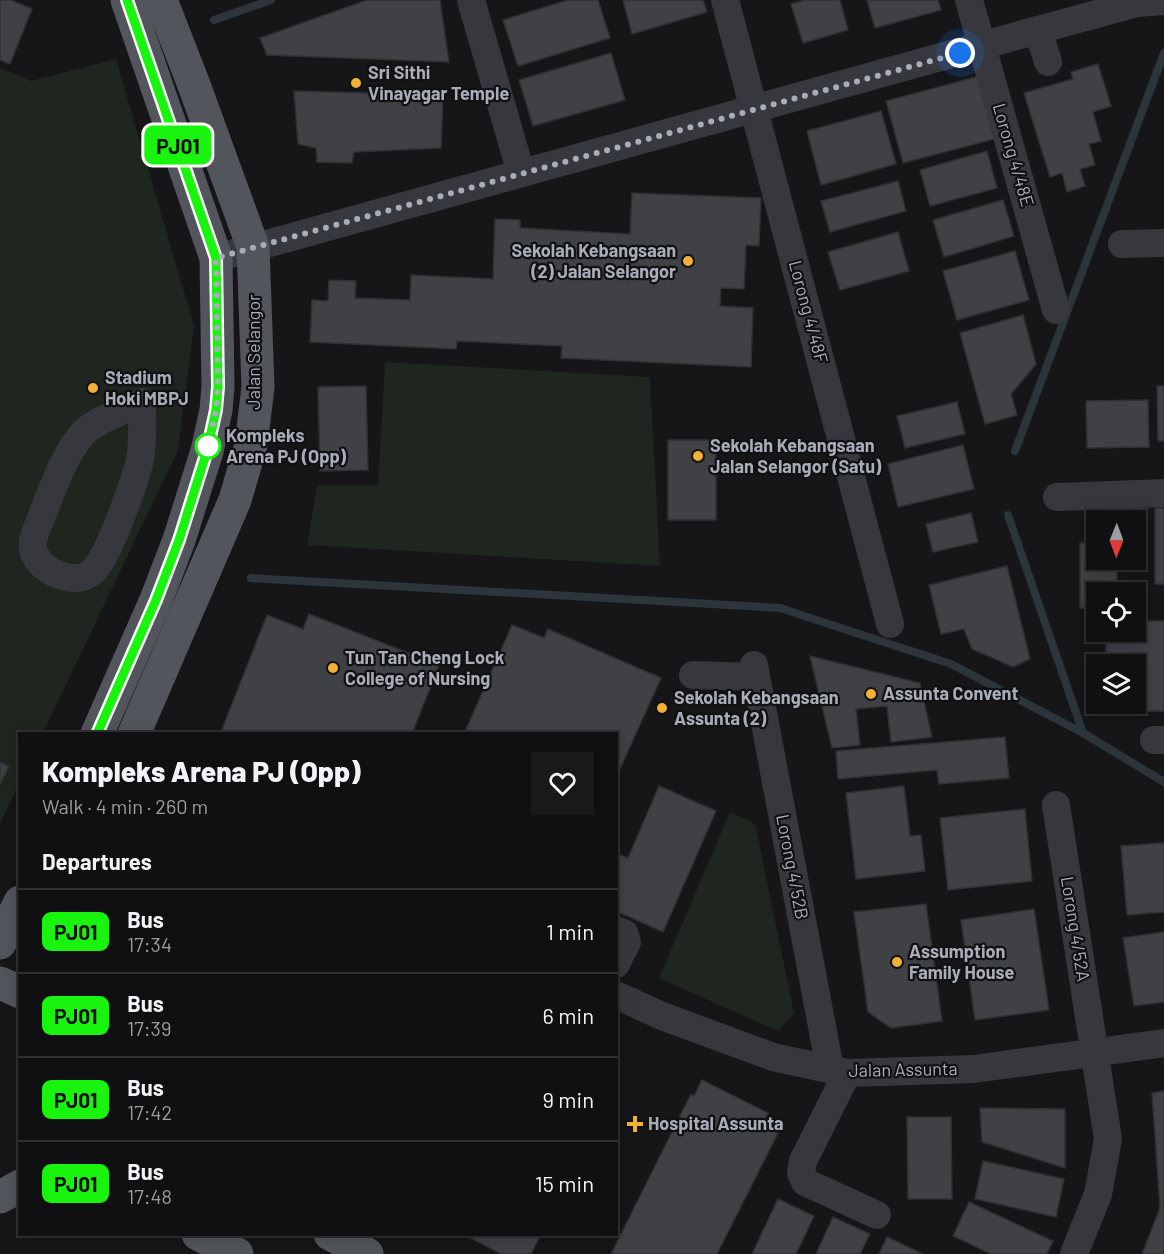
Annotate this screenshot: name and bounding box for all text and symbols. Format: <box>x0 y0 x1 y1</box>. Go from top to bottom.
your location <box>945 38 975 68</box>
place label: Sri Sithi Vinayagar Temple <box>368 61 509 104</box>
marker: Sri Sithi Vinayagar Temple <box>349 76 363 90</box>
street label: Lorong 4/48E <box>989 100 1039 209</box>
line badge: PJ01 <box>136 126 220 164</box>
text: PJ01 <box>156 133 200 158</box>
place label: Sekolah Kebangsaan (2) Jalan Selangor <box>511 239 676 282</box>
marker: Sekolah Kebangsaan (2) Jalan Selangor <box>681 254 695 268</box>
street label: Lorong 4/48F <box>785 258 833 366</box>
street label: Jalan Selangor <box>242 294 264 410</box>
place label: Stadium Hoki MBPJ <box>105 366 189 409</box>
marker: Stadium Hoki MBPJ <box>86 381 100 395</box>
place label: Kompleks Arena PJ (Opp) <box>226 424 347 467</box>
marker: Kompleks Arena PJ (Opp) <box>195 433 221 459</box>
place label: Sekolah Kebangsaan Jalan Selangor (Satu) <box>710 434 882 477</box>
marker: Sekolah Kebangsaan Jalan Selangor (Satu) <box>691 449 705 463</box>
north arrow <box>1086 510 1146 570</box>
map controls <box>1086 510 1146 714</box>
button: locate <box>1086 582 1146 642</box>
place label: Tun Tan Cheng Lock College of Nursing <box>345 646 505 689</box>
button: layers <box>1086 654 1146 714</box>
marker: Tun Tan Cheng Lock College of Nursing <box>326 661 340 675</box>
place label: Assunta Convent <box>883 682 1018 704</box>
place label: Sekolah Kebangsaan Assunta (2) <box>674 686 839 729</box>
marker: Assunta Convent <box>864 687 878 701</box>
marker: Sekolah Kebangsaan Assunta (2) <box>655 701 669 715</box>
button: heart <box>531 752 594 815</box>
text: Kompleks Arena PJ (Opp) <box>42 754 361 788</box>
text: Walk · 4 min · 260 m <box>42 794 208 818</box>
street label: Lorong 4/52B <box>772 812 814 921</box>
text: Departures <box>42 848 152 874</box>
street label: Lorong 4/52A <box>1057 875 1095 983</box>
text: Bus <box>127 906 164 932</box>
text: 1 min <box>546 918 594 944</box>
text: PJ01 <box>54 919 97 944</box>
text: 17:34 <box>127 932 172 956</box>
place label: Assumption Family House <box>909 940 1015 983</box>
marker: Assumption Family House <box>890 955 904 969</box>
text: Bus <box>127 990 164 1016</box>
text: 6 min <box>543 1002 594 1028</box>
text: PJ01 <box>54 1003 97 1028</box>
text: 17:39 <box>127 1016 171 1040</box>
street label: Jalan Assunta <box>848 1057 958 1081</box>
text: Bus <box>127 1074 164 1100</box>
text: 9 min <box>542 1086 594 1112</box>
text: PJ01 <box>54 1087 97 1112</box>
text: 17:42 <box>127 1100 172 1124</box>
place label: Hospital Assunta <box>648 1112 784 1134</box>
marker: Hospital Assunta <box>626 1115 644 1133</box>
text: Bus <box>127 1158 164 1184</box>
text: 15 min <box>535 1170 594 1196</box>
text: PJ01 <box>54 1171 97 1196</box>
text: 17:48 <box>127 1184 172 1208</box>

